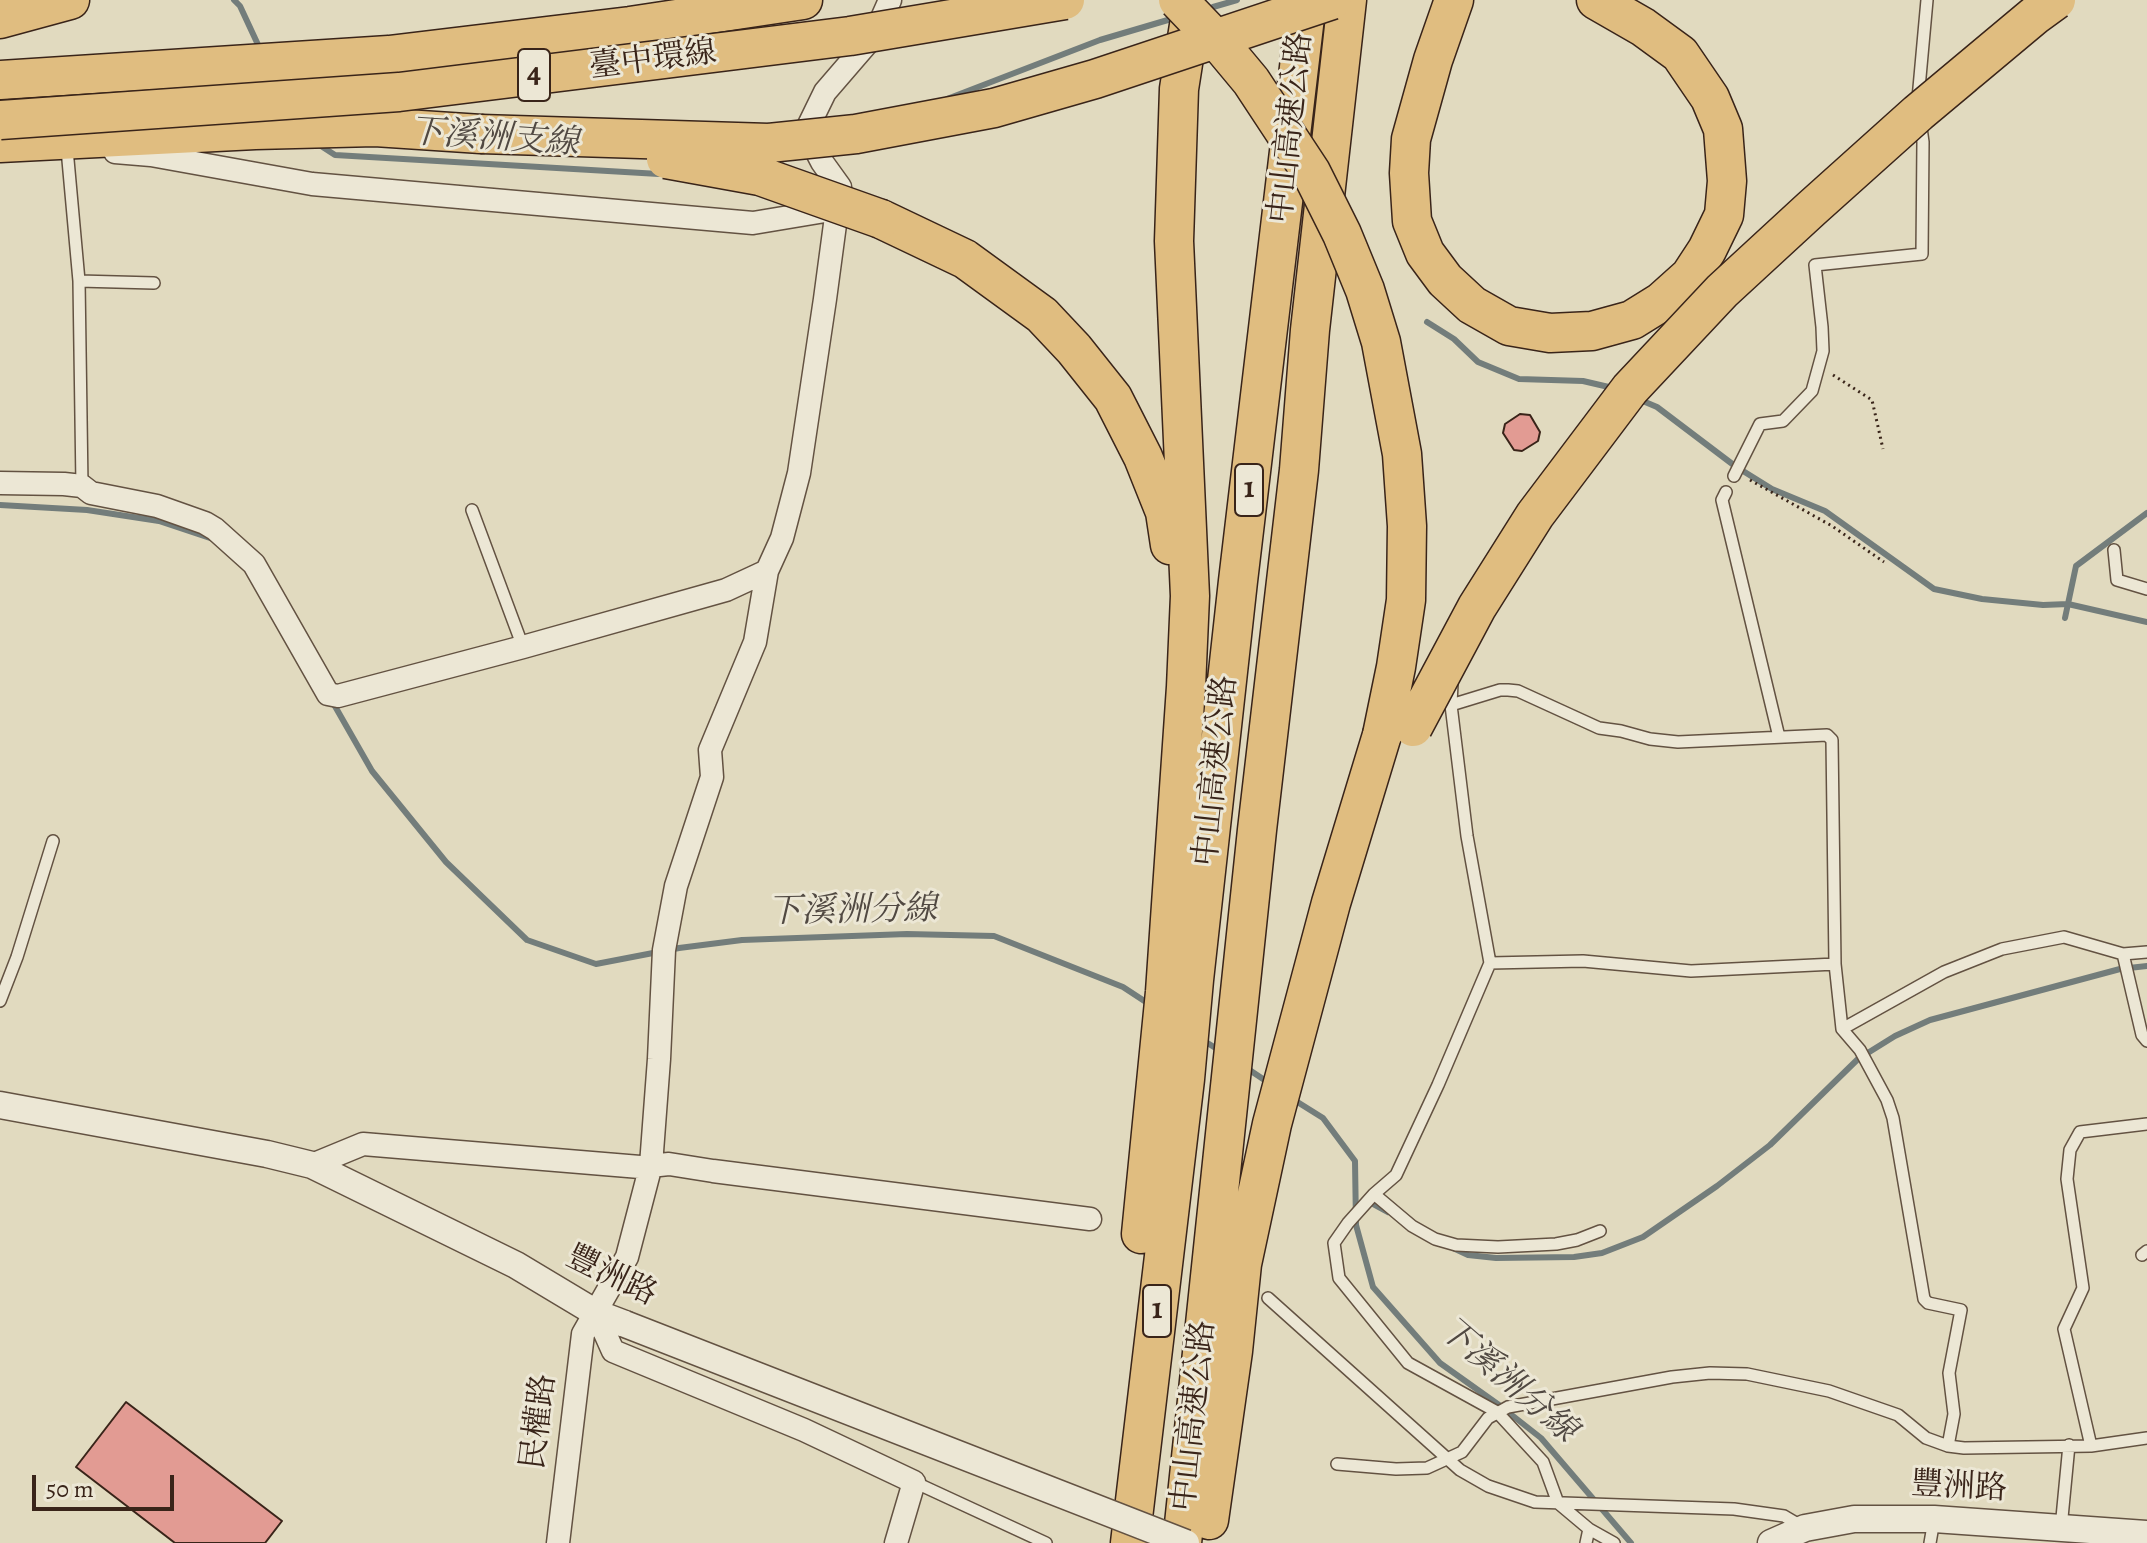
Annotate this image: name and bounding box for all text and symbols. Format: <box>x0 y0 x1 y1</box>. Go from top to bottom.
street label: 中山高速公路 <box>1263 31 1321 225</box>
street label: 臺中環線 <box>587 34 719 88</box>
road number: 4 <box>518 49 550 101</box>
water label: 下溪洲支線 <box>408 113 580 165</box>
road number: 1 <box>1235 464 1263 516</box>
street label: 中山高速公路 <box>1188 674 1246 868</box>
water label: 下溪洲分線 <box>767 890 937 934</box>
street label: 豐洲路 <box>559 1239 663 1315</box>
road number: 1 <box>1143 1285 1171 1337</box>
water label: 下溪洲分線 <box>1429 1310 1585 1452</box>
street label: 中山高速公路 <box>1166 1319 1224 1513</box>
street label: 民權路 <box>515 1372 565 1472</box>
scale bar <box>36 1459 178 1509</box>
street label: 豐洲路 <box>1910 1466 2008 1510</box>
text: 50 m <box>46 1473 94 1505</box>

